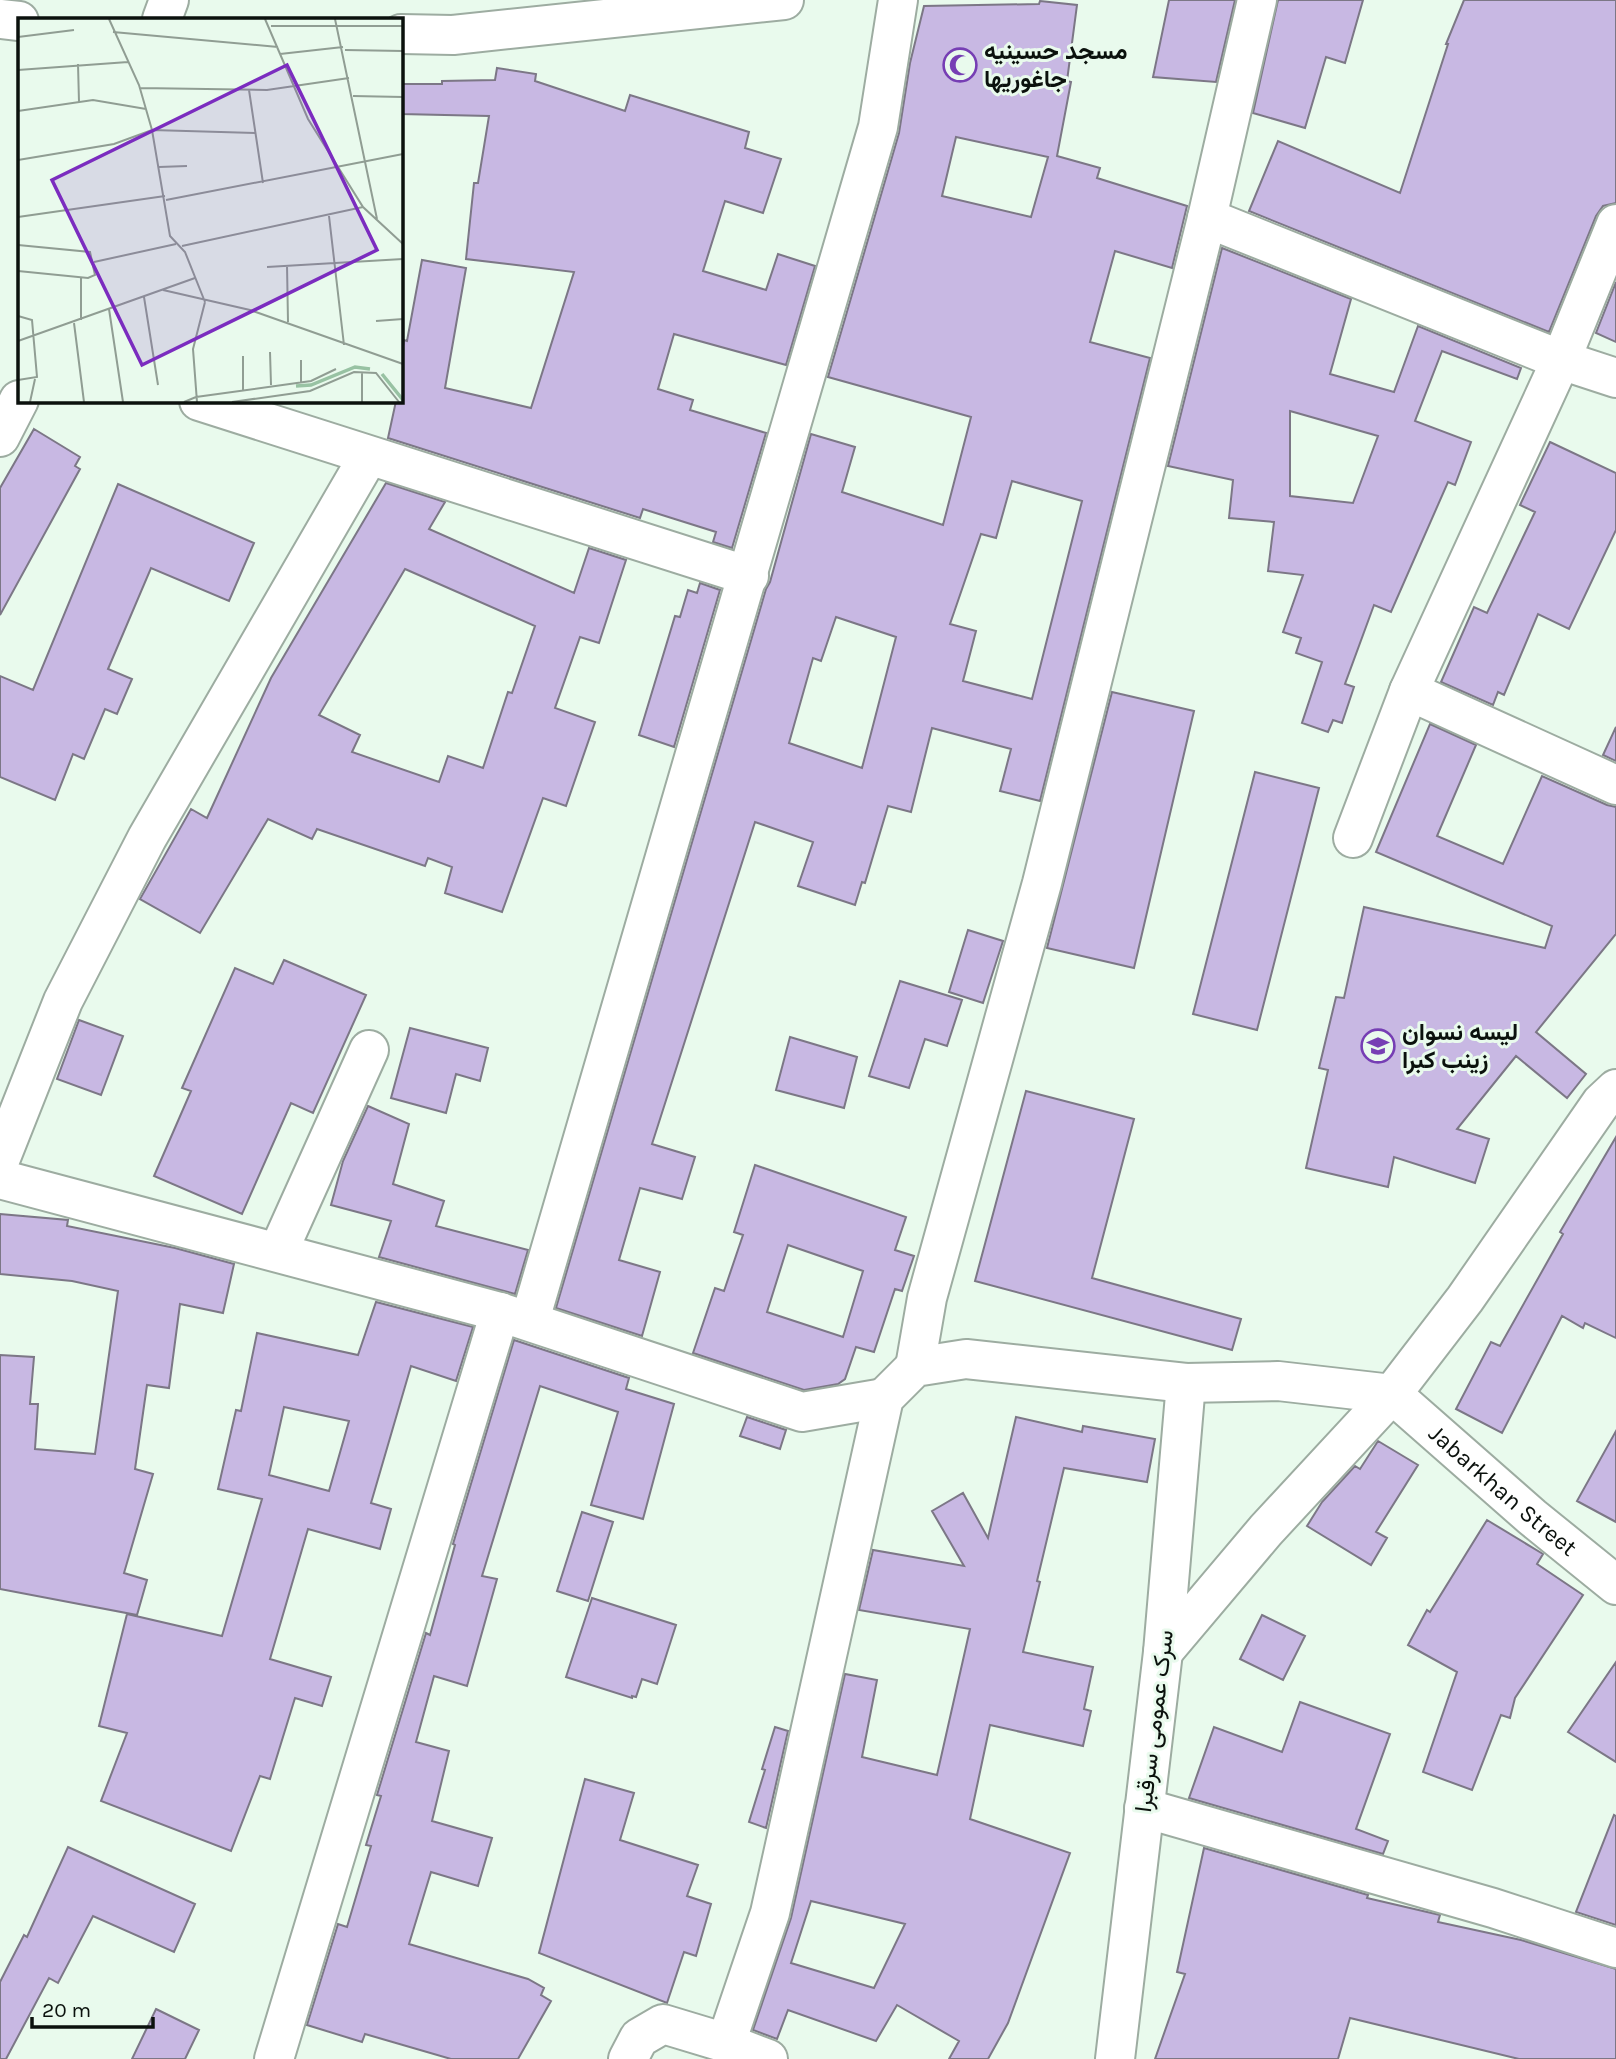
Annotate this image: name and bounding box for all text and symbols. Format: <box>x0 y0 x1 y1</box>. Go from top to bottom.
inset map <box>18 18 402 402</box>
place label: مسجد حسینیه جاغوریها <box>984 37 1128 94</box>
mosque icon: مسجد حسینیه جاغوریها <box>941 46 979 84</box>
place label: لیسه نسوان زینب کبرا <box>1402 1018 1518 1075</box>
school or university icon: لیسه نسوان زینب کبرا <box>1359 1027 1397 1065</box>
street label: Jabarkhan Street <box>1423 1419 1583 1562</box>
street label: سرک عمومی سرقبرا <box>1129 1628 1180 1814</box>
scale bar <box>32 1986 152 2030</box>
text: 20 m <box>42 1998 91 2022</box>

